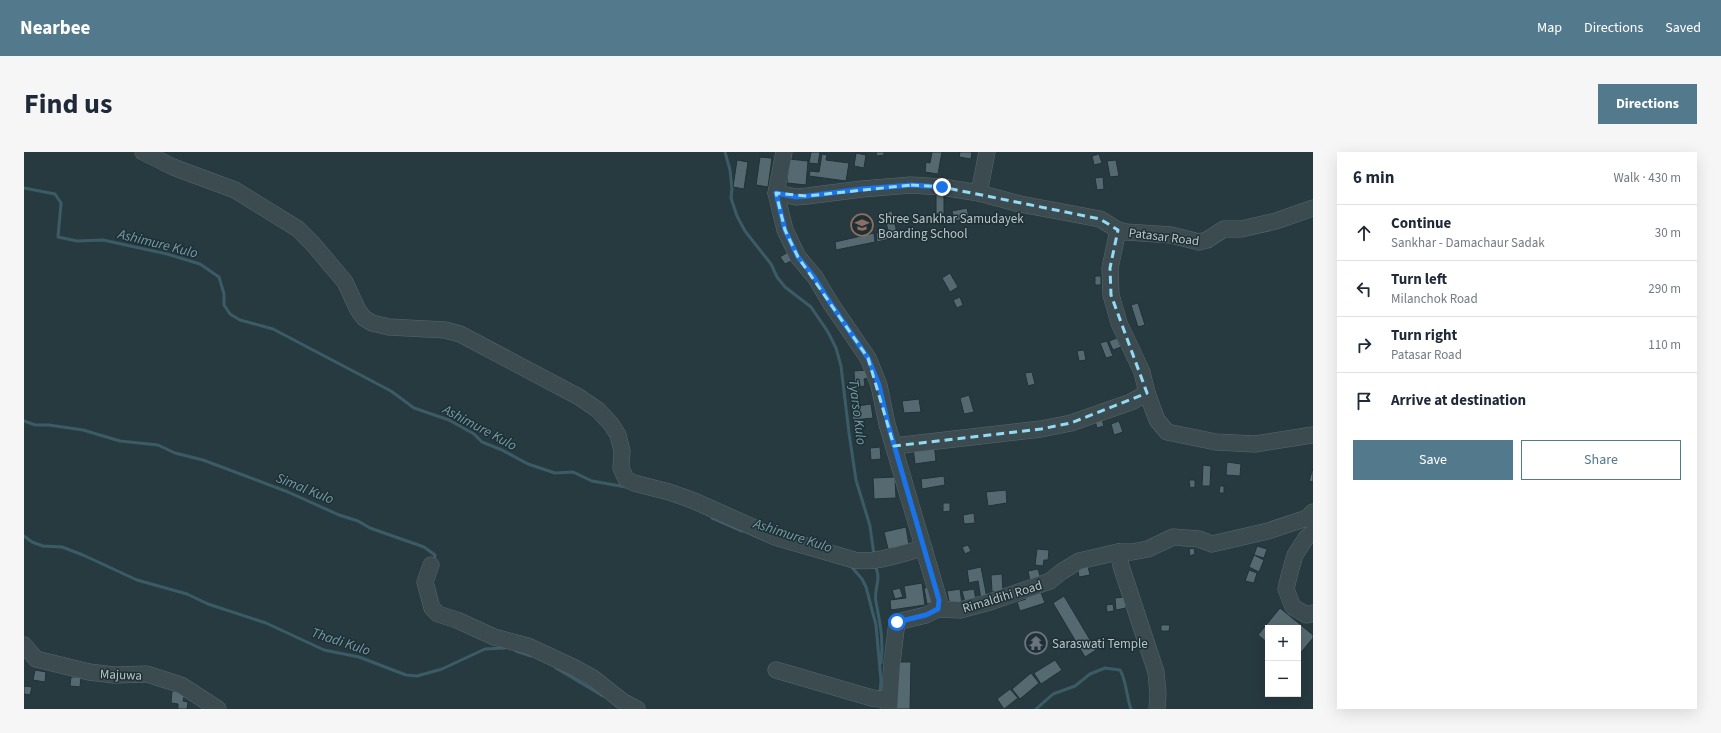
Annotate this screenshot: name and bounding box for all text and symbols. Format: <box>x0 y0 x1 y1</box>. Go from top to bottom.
text: Nearbee <box>20 15 90 42</box>
text: Map <box>1537 18 1562 38</box>
text: Directions <box>1584 18 1643 38</box>
text: Saved <box>1665 18 1701 38</box>
text: Find us <box>24 84 112 124</box>
button: Directions <box>1598 84 1697 124</box>
text: 6 min <box>1353 166 1394 190</box>
text: Walk · 430 m <box>1613 169 1681 187</box>
route end <box>933 178 951 196</box>
place label: Shree Sankhar Samudayek Boarding School <box>878 210 1024 243</box>
school or university icon: Shree Sankhar Samudayek Boarding School <box>849 212 875 238</box>
text: Continue <box>1391 213 1451 234</box>
icon: ahead <box>1353 222 1375 244</box>
water label: Ashimure Kulo <box>115 224 200 264</box>
street label: Patasar Road <box>1128 224 1200 250</box>
text: 30 m <box>1655 224 1681 242</box>
text: Sankhar - Damachaur Sadak <box>1391 234 1545 252</box>
text: Turn left <box>1391 269 1447 290</box>
icon: left <box>1353 278 1375 300</box>
text: 290 m <box>1648 280 1681 298</box>
text: Milanchok Road <box>1391 290 1478 308</box>
text: Turn right <box>1391 325 1457 346</box>
icon: right <box>1353 334 1375 356</box>
text: 110 m <box>1648 336 1681 354</box>
text: Patasar Road <box>1391 346 1462 364</box>
water label: Tyarso Kulo <box>843 378 871 446</box>
icon: arrive <box>1353 390 1375 412</box>
text: Arrive at destination <box>1391 390 1526 411</box>
water label: Ashimure Kulo <box>438 399 520 456</box>
button: Save <box>1353 440 1513 480</box>
button: Share <box>1521 440 1681 480</box>
water label: Simal Kulo <box>273 468 337 510</box>
water label: Ashimure Kulo <box>750 514 835 558</box>
street label: Rimaldihi Road <box>960 576 1044 618</box>
route start <box>888 613 906 631</box>
water label: Thadi Kulo <box>309 623 373 661</box>
map controls <box>1265 625 1301 697</box>
button: + <box>1265 625 1301 661</box>
temple icon: Saraswati Temple <box>1023 630 1049 656</box>
place label: Saraswati Temple <box>1052 635 1148 653</box>
button: − <box>1265 661 1301 697</box>
street label: Majuwa <box>100 665 142 685</box>

